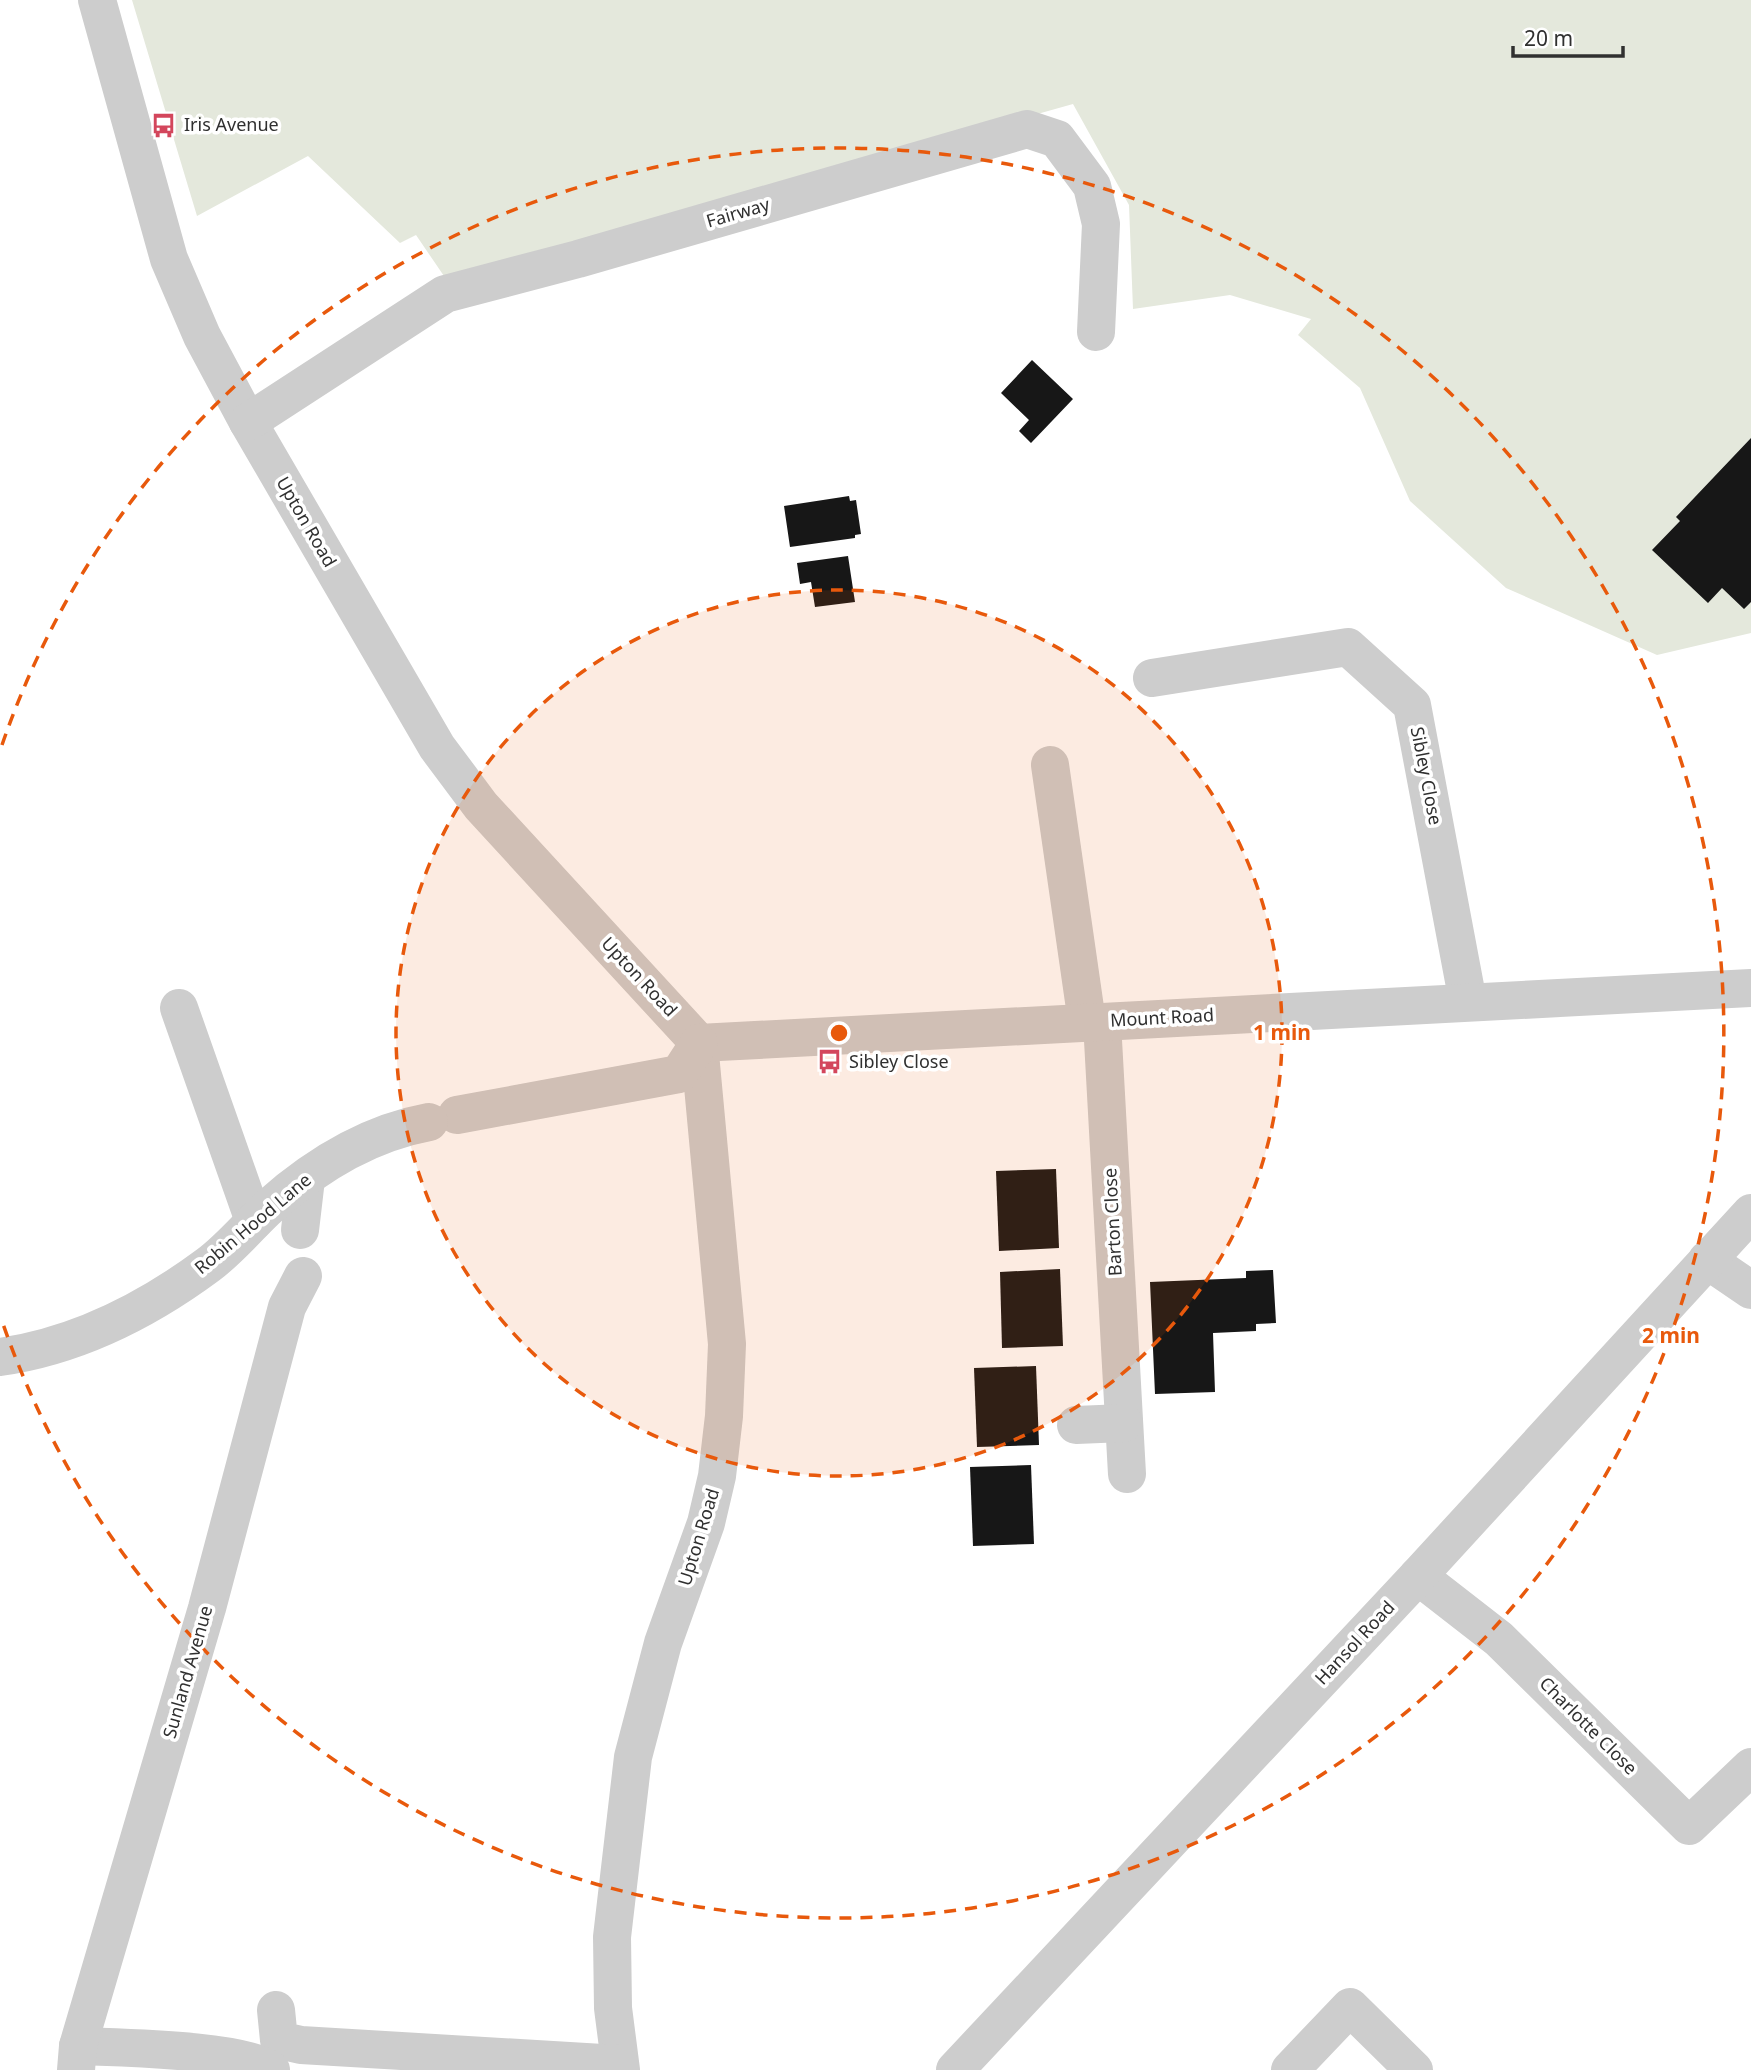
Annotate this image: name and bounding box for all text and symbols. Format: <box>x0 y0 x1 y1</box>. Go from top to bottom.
scale bar <box>1513 14 1623 58</box>
text: 20 m <box>1524 24 1573 52</box>
bus stop icon: Iris Avenue <box>150 111 178 139</box>
place label: Iris Avenue <box>184 112 279 136</box>
street label: Fairway <box>703 191 773 233</box>
street label: Upton Road <box>271 472 342 571</box>
street label: Sibley Close <box>1406 725 1448 827</box>
street label: Upton Road <box>597 931 683 1021</box>
street label: Mount Road <box>1109 1002 1214 1032</box>
text: 1 min <box>1253 1018 1311 1046</box>
centre of rings <box>827 1021 851 1045</box>
bus stop icon: Sibley Close <box>815 1048 843 1076</box>
place label: Sibley Close <box>849 1049 949 1073</box>
street label: Robin Hood Lane <box>189 1167 316 1279</box>
street label: Barton Close <box>1097 1167 1127 1277</box>
text: 2 min <box>1642 1321 1700 1349</box>
street label: Upton Road <box>672 1485 724 1588</box>
street label: Hansol Road <box>1309 1595 1399 1690</box>
street label: Sunland Avenue <box>157 1603 217 1741</box>
street label: Charlotte Close <box>1535 1671 1643 1779</box>

